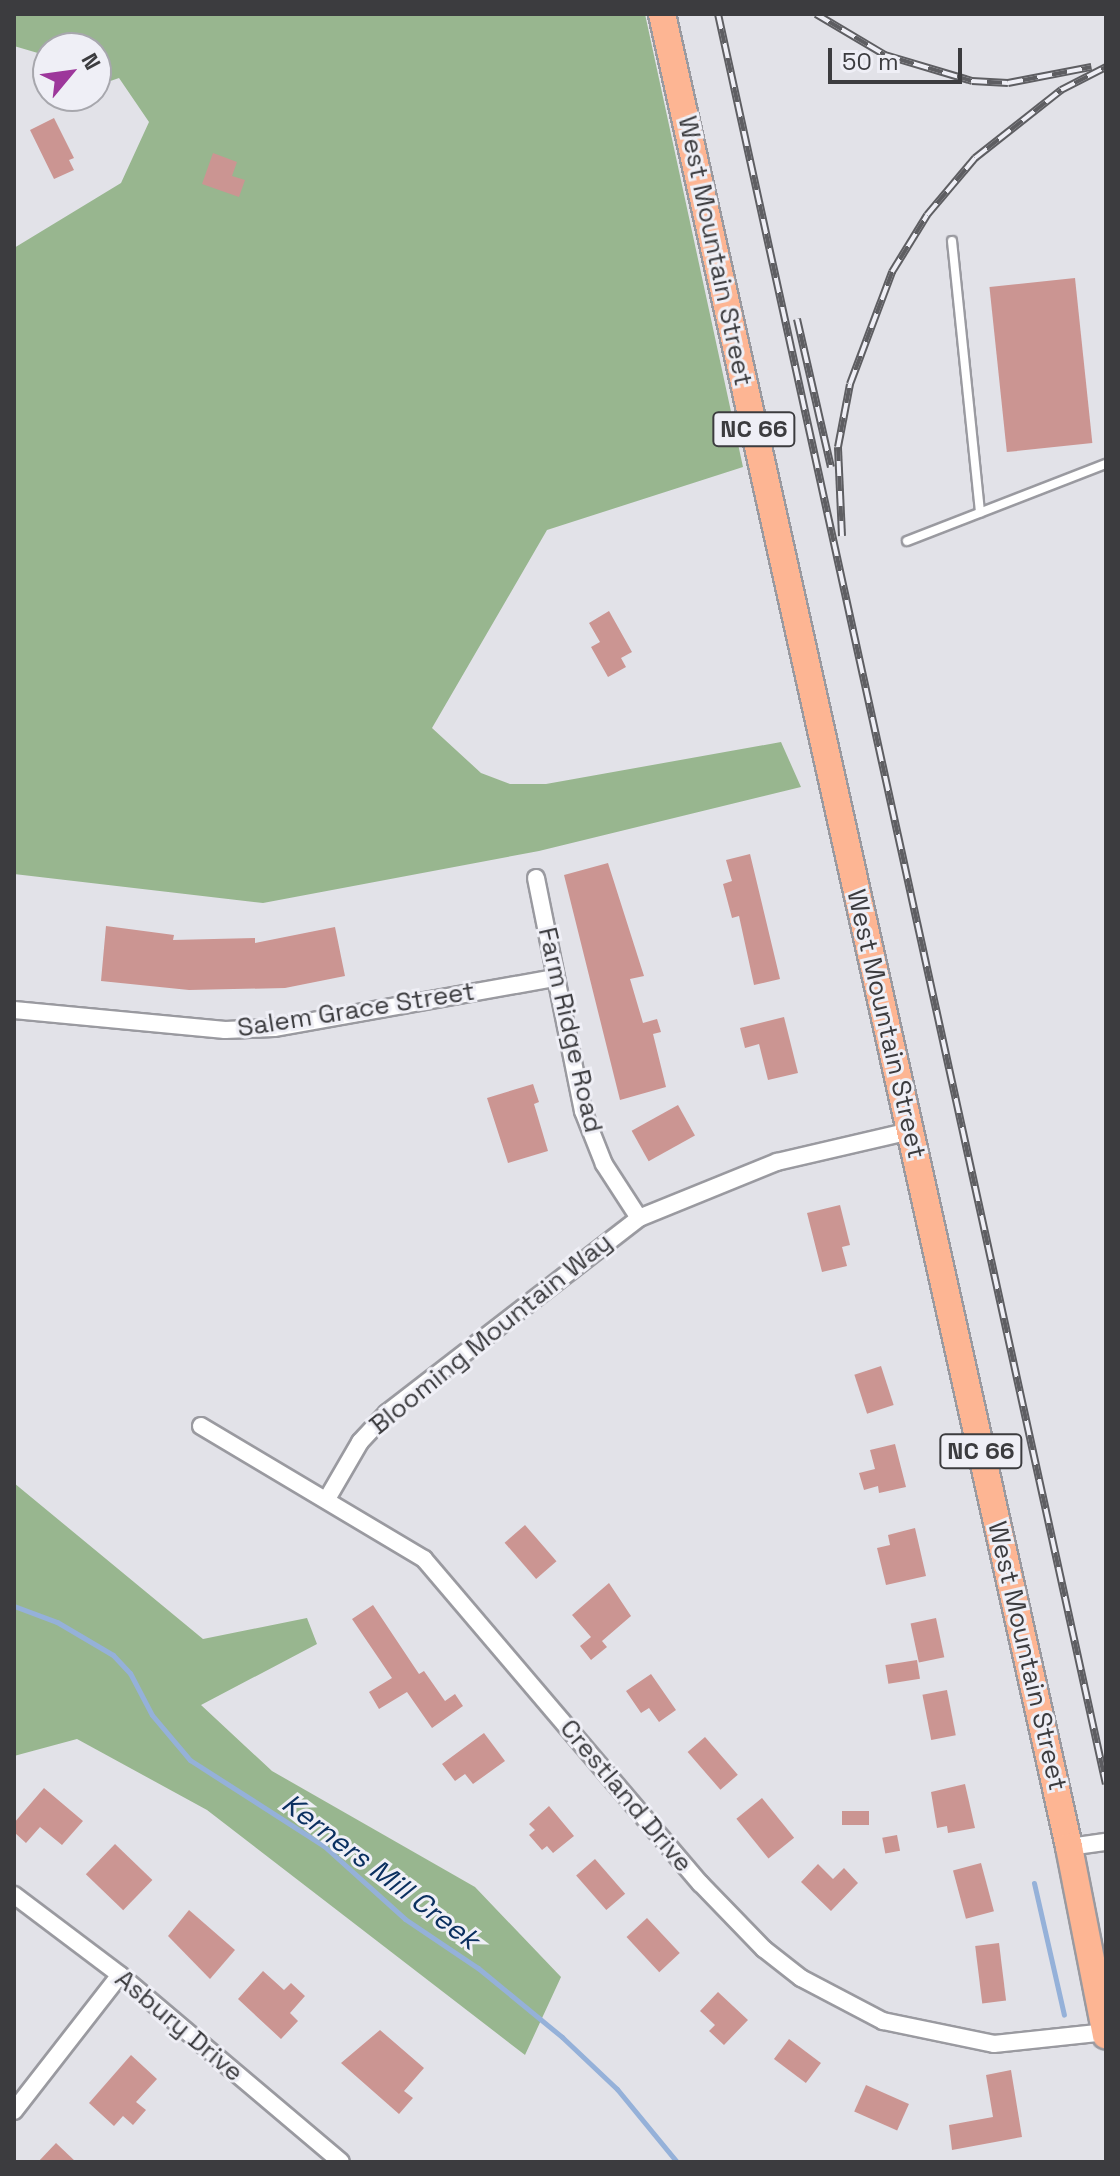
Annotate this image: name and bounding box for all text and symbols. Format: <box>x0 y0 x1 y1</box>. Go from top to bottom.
north arrow <box>32 32 112 112</box>
scale bar <box>832 32 966 82</box>
text: 50 m <box>842 46 899 77</box>
text: N <box>75 48 107 75</box>
street label: West Mountain Street <box>671 113 759 389</box>
road number: NC 66 <box>712 409 796 449</box>
street label: West Mountain Street <box>840 886 932 1162</box>
street label: Farm Ridge Road <box>531 924 609 1136</box>
street label: Salem Grace Street <box>235 976 477 1044</box>
street label: Blooming Mountain Way <box>364 1227 618 1441</box>
road number: NC 66 <box>939 1431 1023 1471</box>
street label: West Mountain Street <box>981 1518 1073 1794</box>
street label: Crestland Drive <box>553 1713 699 1879</box>
water label: Kerners Mill Creek <box>276 1786 486 1956</box>
street label: Asbury Drive <box>109 1963 249 2089</box>

